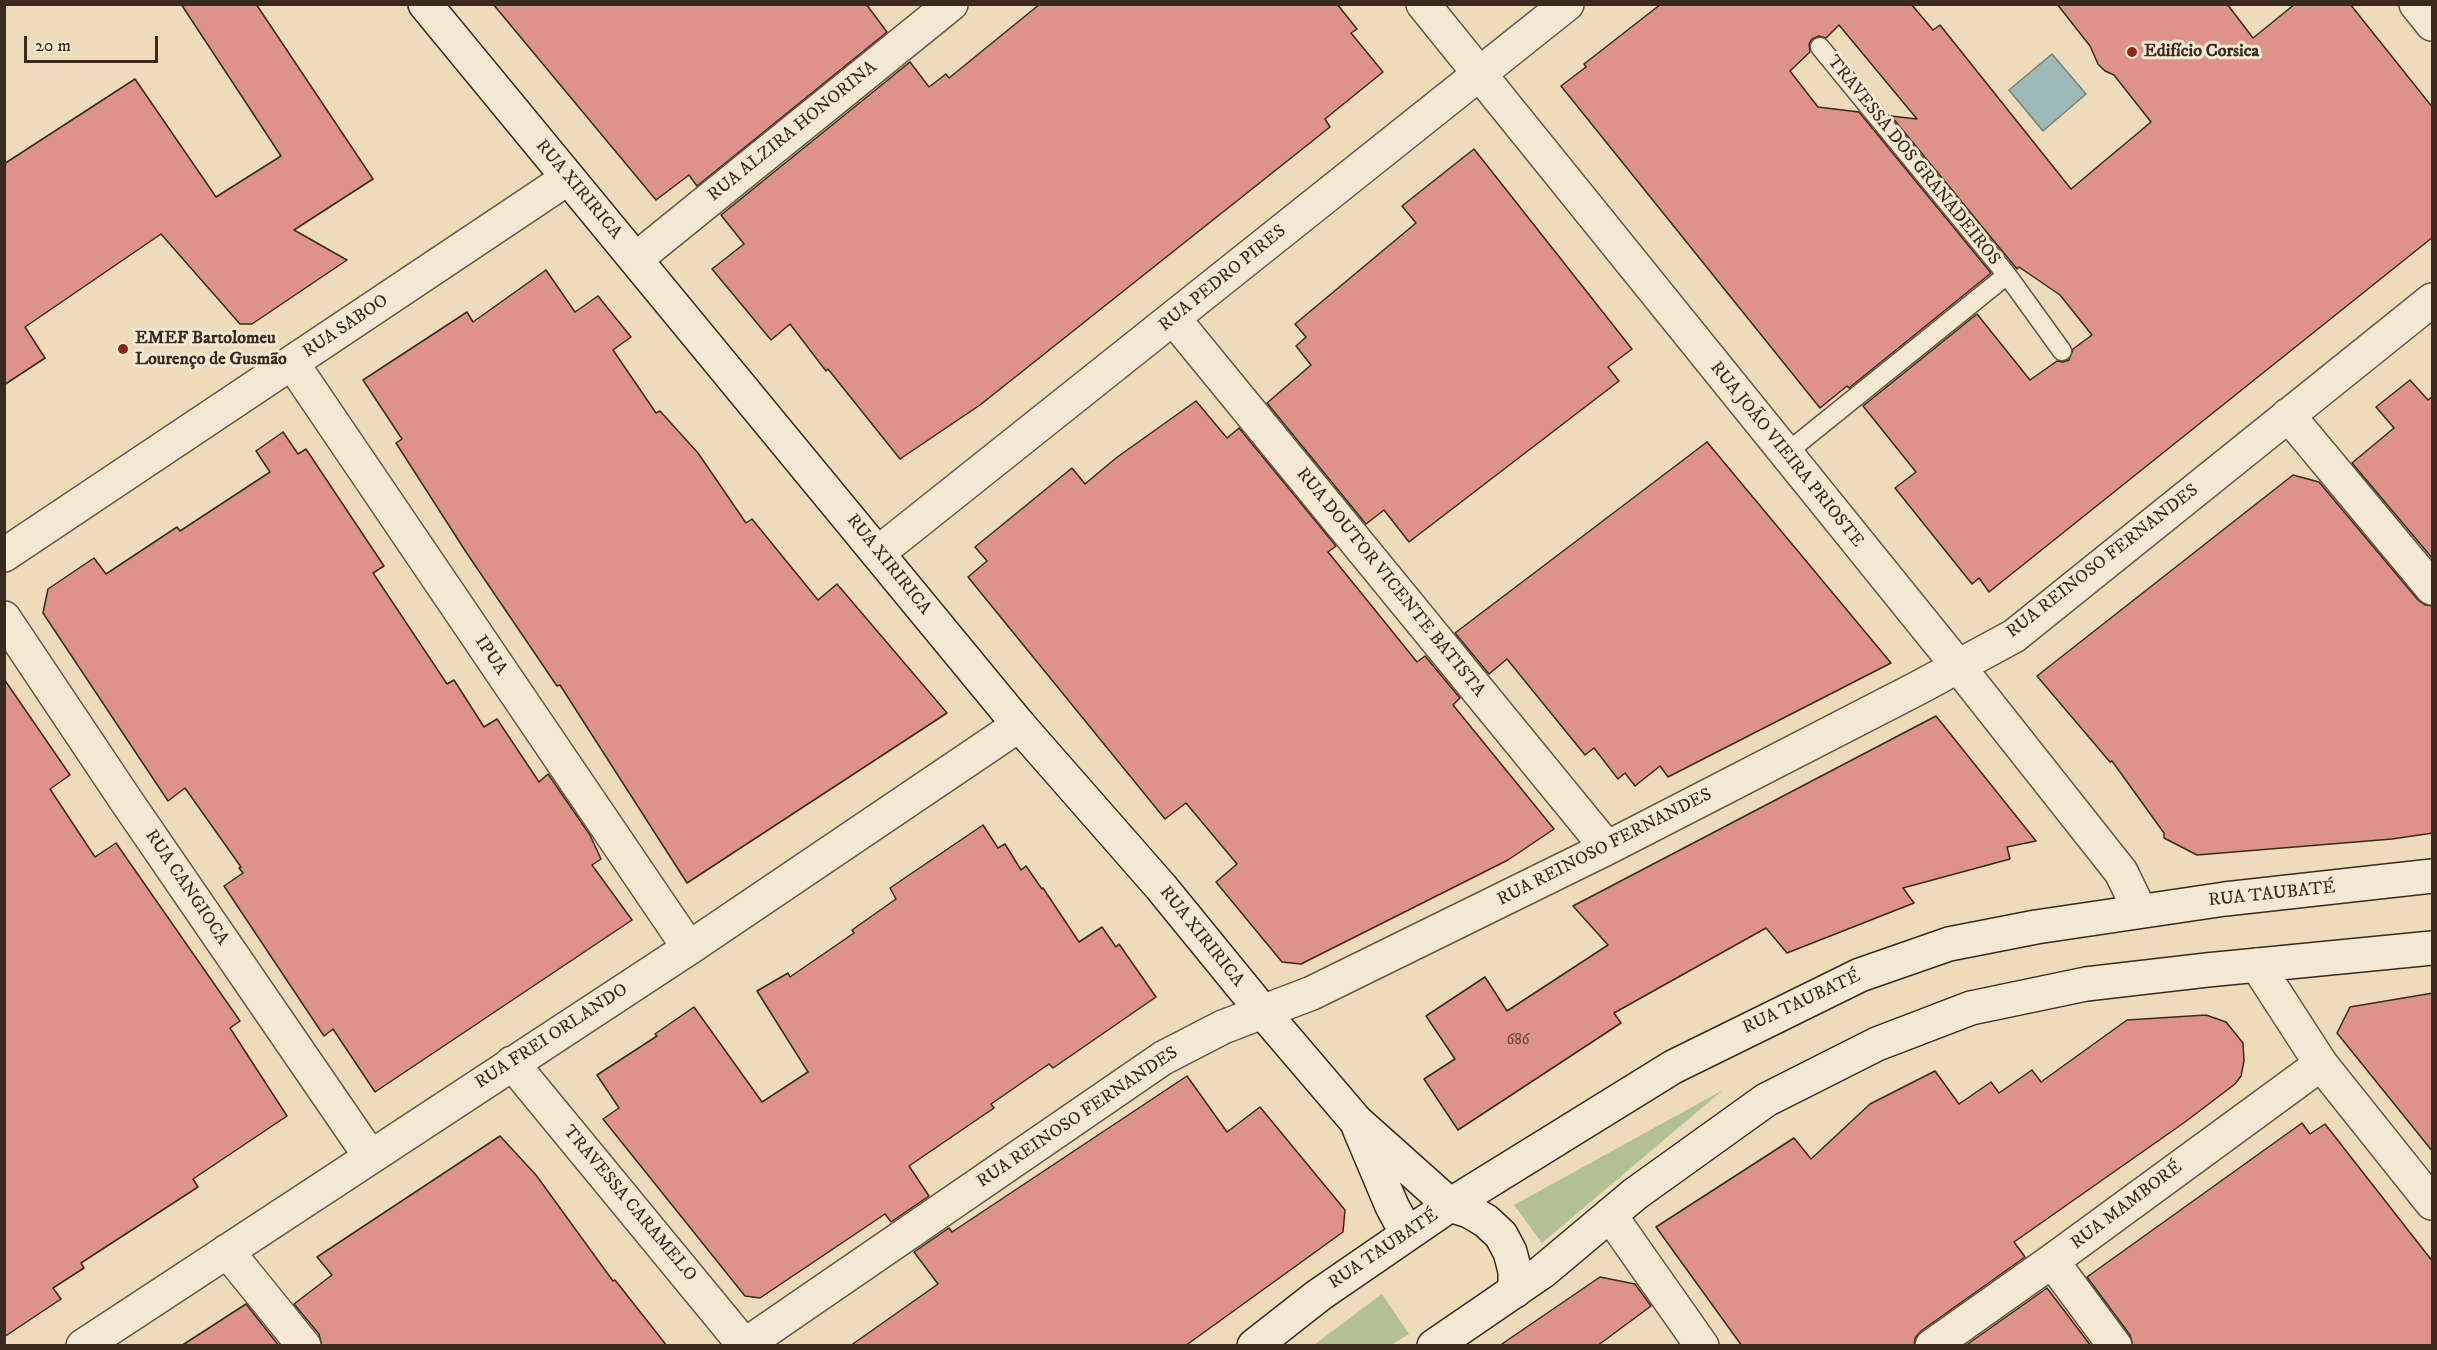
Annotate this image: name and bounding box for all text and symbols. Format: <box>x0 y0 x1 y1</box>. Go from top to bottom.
scale bar <box>27 24 160 62</box>
text: 20 m <box>35 35 71 57</box>
place label: Edifício Corsica <box>2144 41 2259 63</box>
marker: Edifício Corsica <box>2125 45 2139 59</box>
street label: TRAVESSA DOS GRANADEIROS <box>1822 52 2004 270</box>
street label: RUA ALZIRA HONORINA <box>704 57 882 207</box>
street label: RUA XIRIRICA <box>530 136 626 244</box>
street label: RUA PEDRO PIRES <box>1155 221 1291 337</box>
street label: RUA SABOO <box>299 291 393 363</box>
place label: EMEF Bartolomeu Lourenço de Gusmão <box>135 328 287 370</box>
marker: EMEF Bartolomeu Lourenço de Gusmão <box>116 342 130 356</box>
street label: RUA JOÃO VIEIRA PRIOSTE <box>1704 358 1868 552</box>
street label: RUA DOUTOR VICENTE BATISTA <box>1291 464 1489 702</box>
street label: RUA REINOSO FERNANDES <box>2003 480 2203 644</box>
street label: RUA XIRIRICA <box>841 510 935 620</box>
street label: IPUA <box>469 632 511 680</box>
street label: RUA REINOSO FERNANDES <box>1494 784 1716 912</box>
street label: RUA CANGIOCA <box>139 826 233 950</box>
street label: RUA TAUBATÉ <box>2208 878 2336 912</box>
street label: RUA XIRIRICA <box>1154 882 1248 992</box>
street label: RUA TAUBATÉ <box>1740 966 1864 1040</box>
street label: RUA FREI ORLANDO <box>472 980 632 1094</box>
house number: 686 <box>1506 1032 1530 1050</box>
street label: RUA REINOSO FERNANDES <box>973 1043 1183 1193</box>
street label: TRAVESSA CARAMELO <box>558 1122 700 1286</box>
street label: RUA MAMBORÉ <box>2067 1157 2187 1255</box>
street label: RUA TAUBATÉ <box>1325 1205 1443 1295</box>

